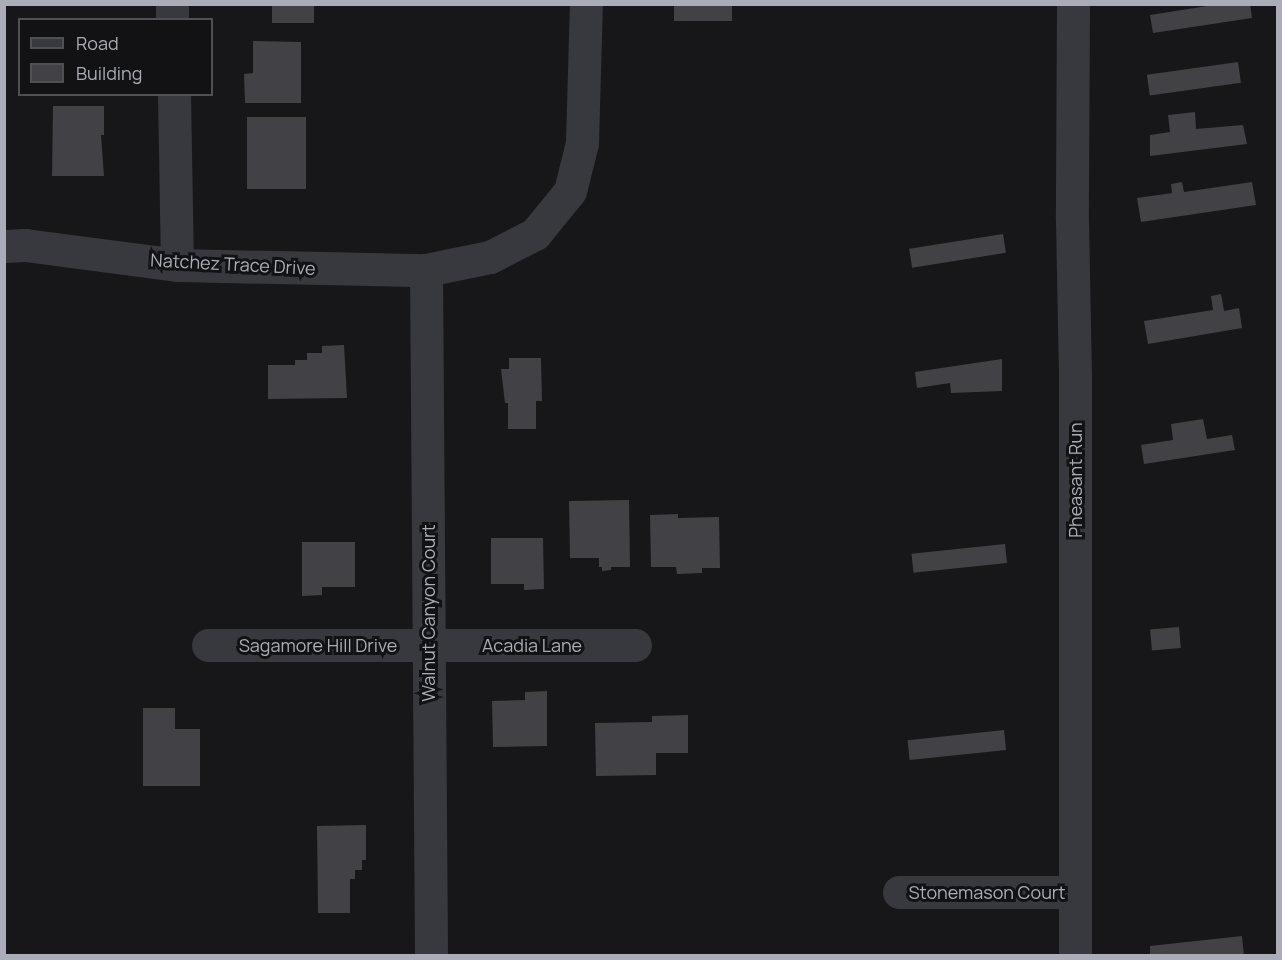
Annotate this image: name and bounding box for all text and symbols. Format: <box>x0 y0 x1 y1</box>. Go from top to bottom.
legend <box>18 18 213 96</box>
text: Road <box>76 31 119 55</box>
text: Building <box>76 61 142 85</box>
street label: Natchez Trace Drive <box>150 249 316 279</box>
street label: Pheasant Run <box>1064 422 1086 538</box>
street label: Walnut Canyon Court <box>417 524 439 702</box>
street label: Sagamore Hill Drive <box>239 634 397 656</box>
street label: Acadia Lane <box>482 634 582 656</box>
street label: Stonemason Court <box>908 881 1066 903</box>

